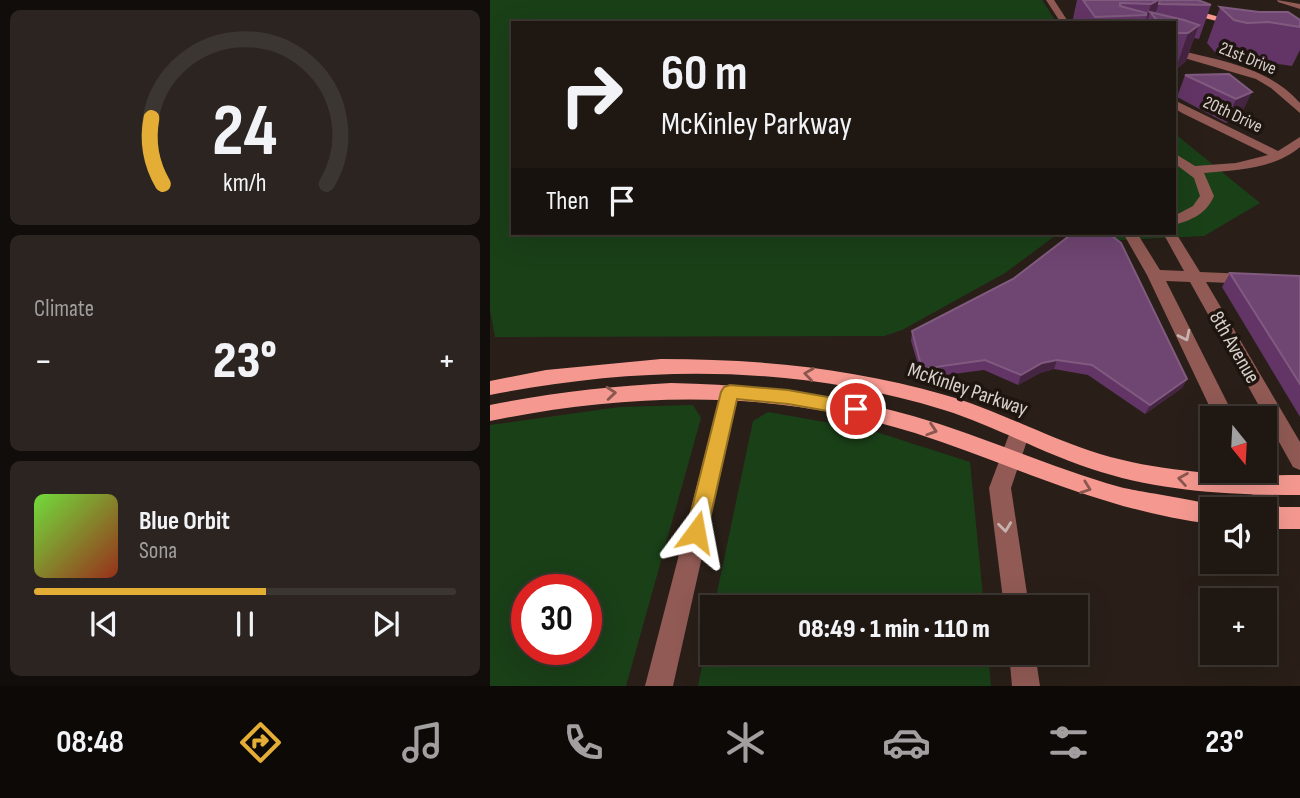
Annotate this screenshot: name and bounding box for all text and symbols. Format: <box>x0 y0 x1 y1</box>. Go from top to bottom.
street label: 21st Drive <box>1216 37 1280 79</box>
text: 60 m <box>661 45 748 104</box>
icon: right <box>546 49 637 140</box>
text: 24 <box>212 88 278 176</box>
street label: 20th Drive <box>1200 92 1266 137</box>
text: McKinley Parkway <box>661 105 852 144</box>
text: km/h <box>223 167 267 198</box>
icon: arrive <box>603 182 641 220</box>
text: Then <box>546 186 589 217</box>
text: Climate <box>34 295 94 323</box>
street label: 8th Avenue <box>1204 307 1265 388</box>
one-way arrow <box>1176 329 1190 341</box>
text: 23° <box>213 330 277 393</box>
text: − <box>34 339 53 384</box>
text: + <box>437 339 456 384</box>
street label: McKinley Parkway <box>905 357 1031 422</box>
one-way arrow <box>803 367 815 382</box>
pin <box>826 379 886 439</box>
one-way arrow <box>605 386 616 401</box>
icon: arrive <box>837 390 875 428</box>
north arrow <box>1200 406 1278 483</box>
map controls <box>1200 406 1277 665</box>
one-way arrow <box>926 422 938 436</box>
one-way arrow <box>1178 471 1189 486</box>
one-way arrow <box>1080 480 1092 494</box>
position arrow <box>659 495 733 569</box>
button: sound <box>1200 497 1277 574</box>
text: Blue Orbit <box>139 506 230 537</box>
one-way arrow <box>998 521 1013 532</box>
text: Sona <box>139 537 177 565</box>
speed limit sign: 30 <box>511 574 602 665</box>
button: + <box>1200 588 1277 665</box>
icon: previous <box>85 605 123 643</box>
icon: pause <box>226 605 264 643</box>
icon: next <box>367 605 405 643</box>
text: 08:49 · 1 min · 110 m <box>798 614 990 645</box>
icon: directions <box>236 718 285 767</box>
icon: music <box>398 718 447 767</box>
icon: phone <box>559 718 608 767</box>
icon: climate <box>721 718 770 767</box>
icon: car <box>882 718 931 767</box>
icon: filters <box>1044 718 1093 767</box>
text: 08:48 <box>56 723 124 762</box>
text: 23° <box>1205 723 1244 762</box>

